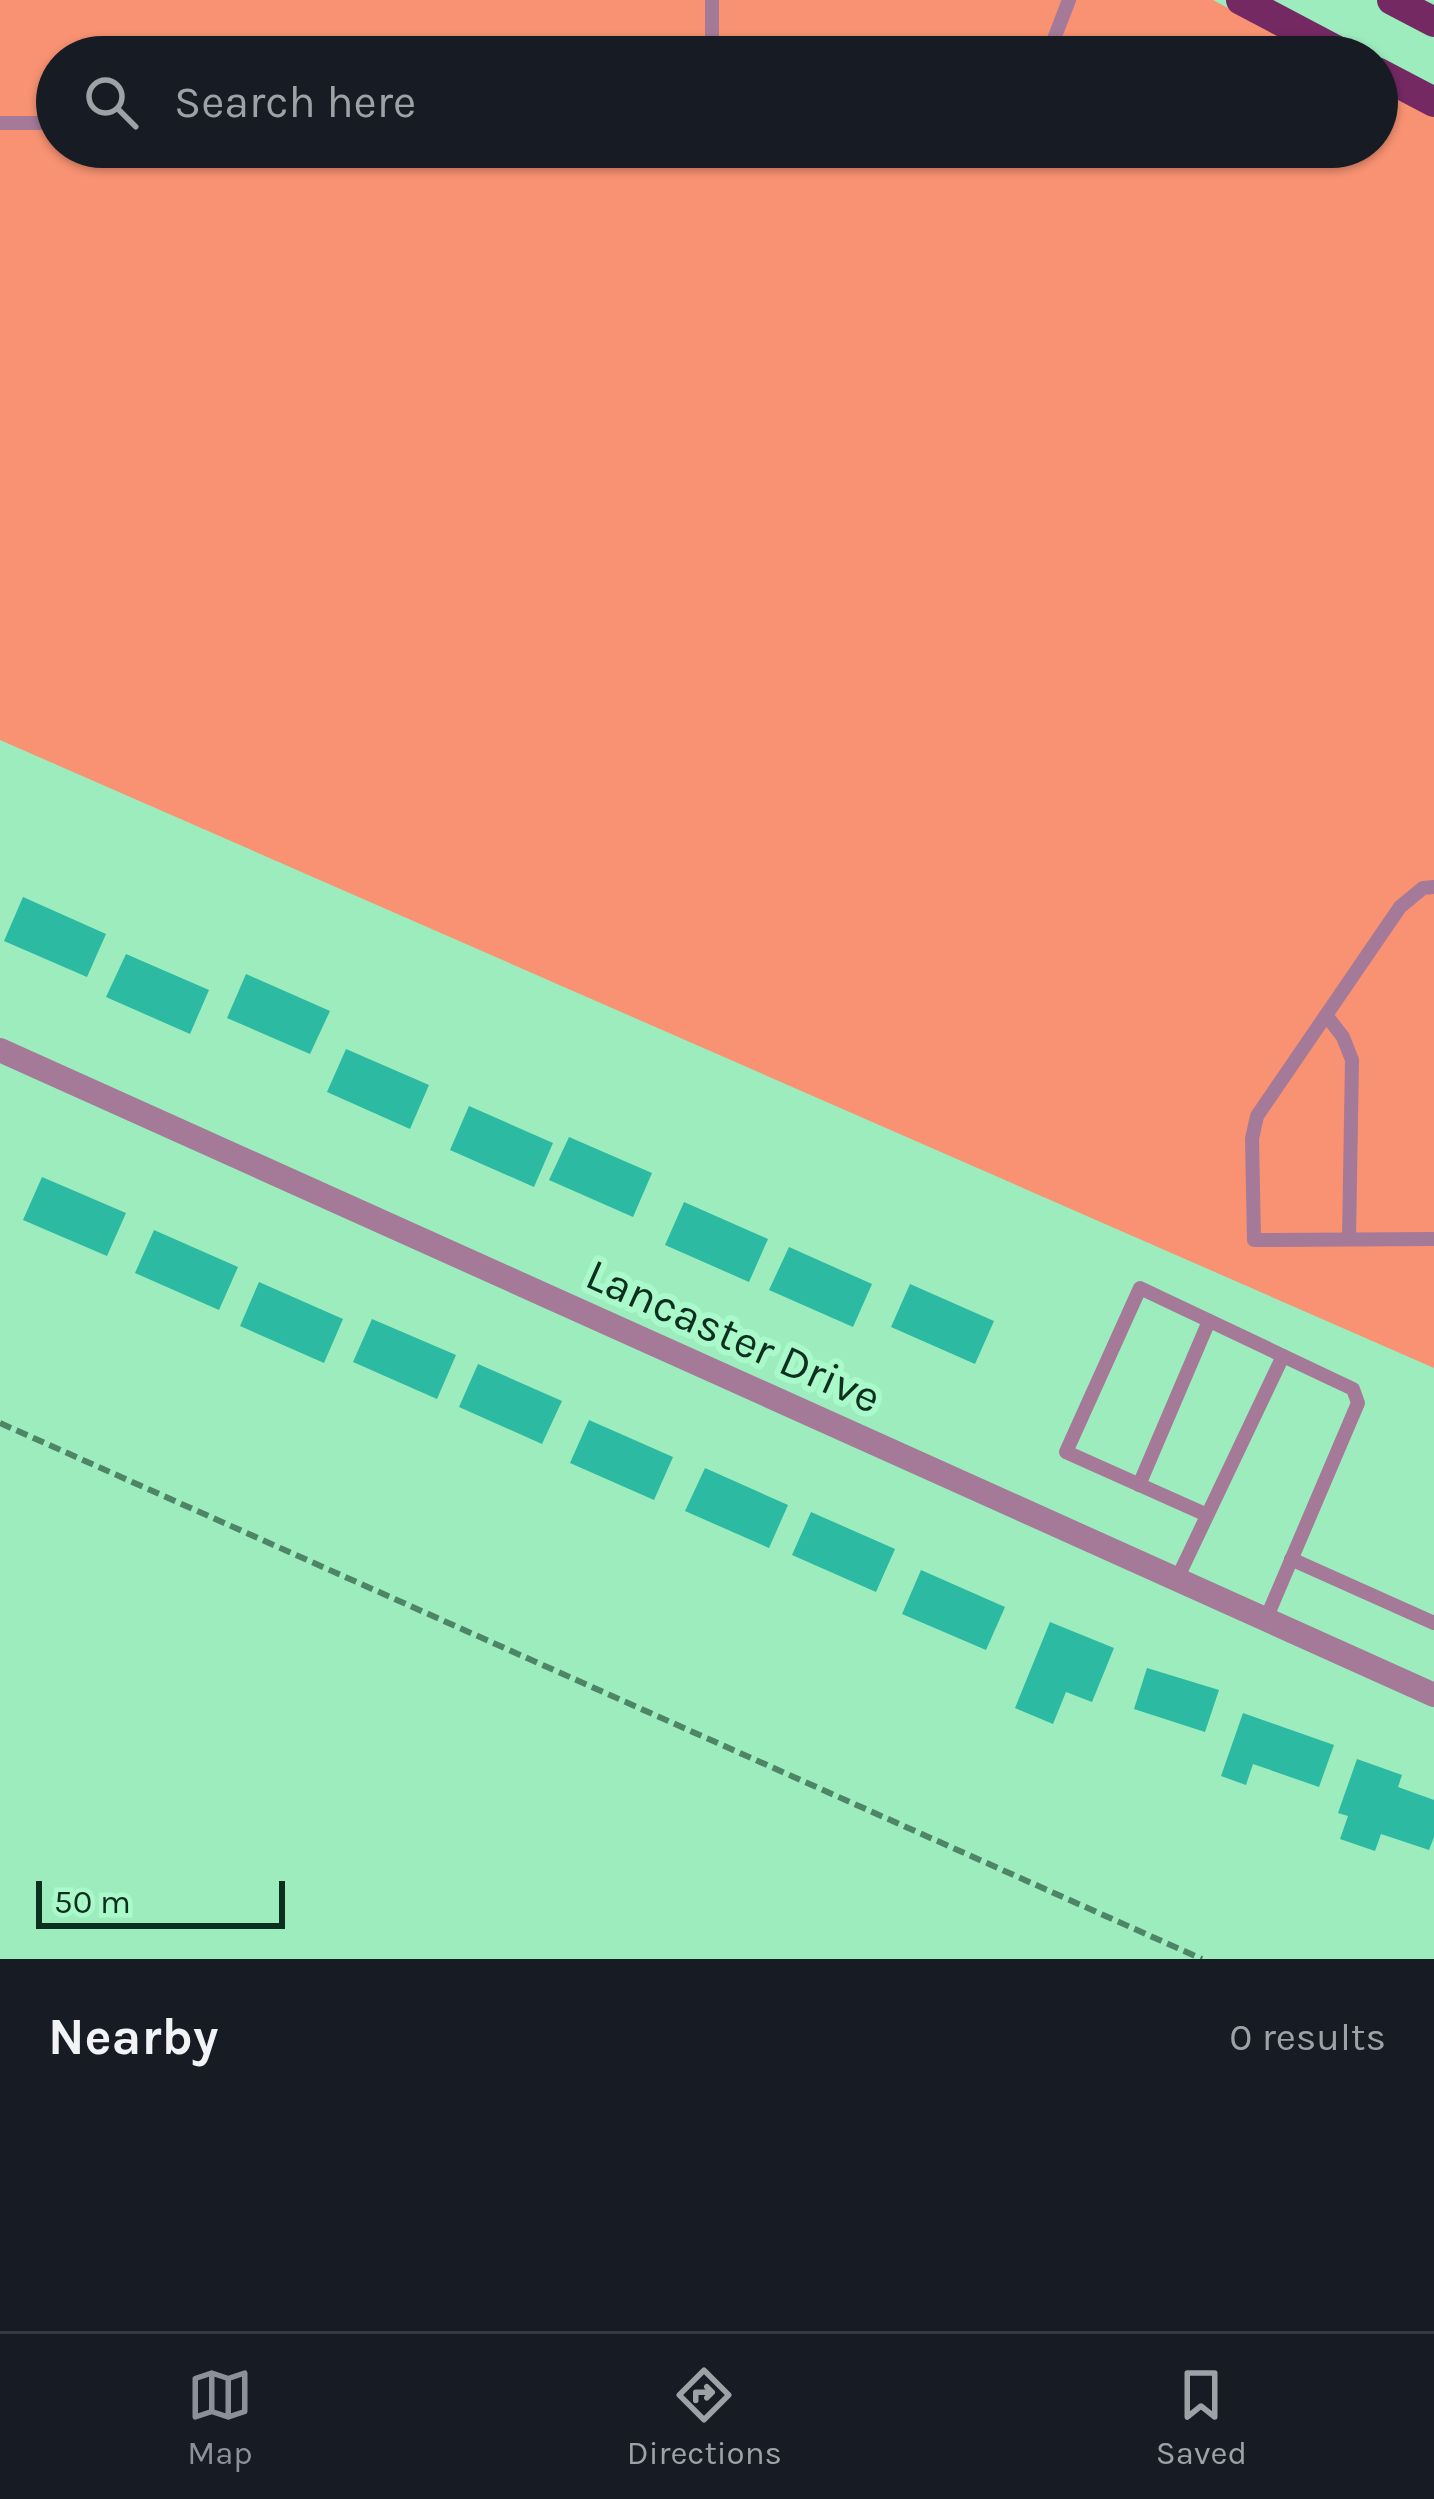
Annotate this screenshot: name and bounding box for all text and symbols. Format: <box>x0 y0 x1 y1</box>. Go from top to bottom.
search box <box>36 36 1398 168</box>
icon: search <box>78 69 144 135</box>
text: Search here <box>174 76 416 128</box>
street label: Lancaster Drive <box>578 1248 889 1424</box>
scale bar <box>36 1875 285 1928</box>
text: 50 m <box>54 1883 131 1921</box>
text: Nearby <box>48 2007 218 2067</box>
text: 0 results <box>1229 2014 1386 2060</box>
tab: Map <box>187 2362 253 2472</box>
tab: Directions <box>627 2362 782 2472</box>
tab: Saved <box>1156 2362 1247 2472</box>

